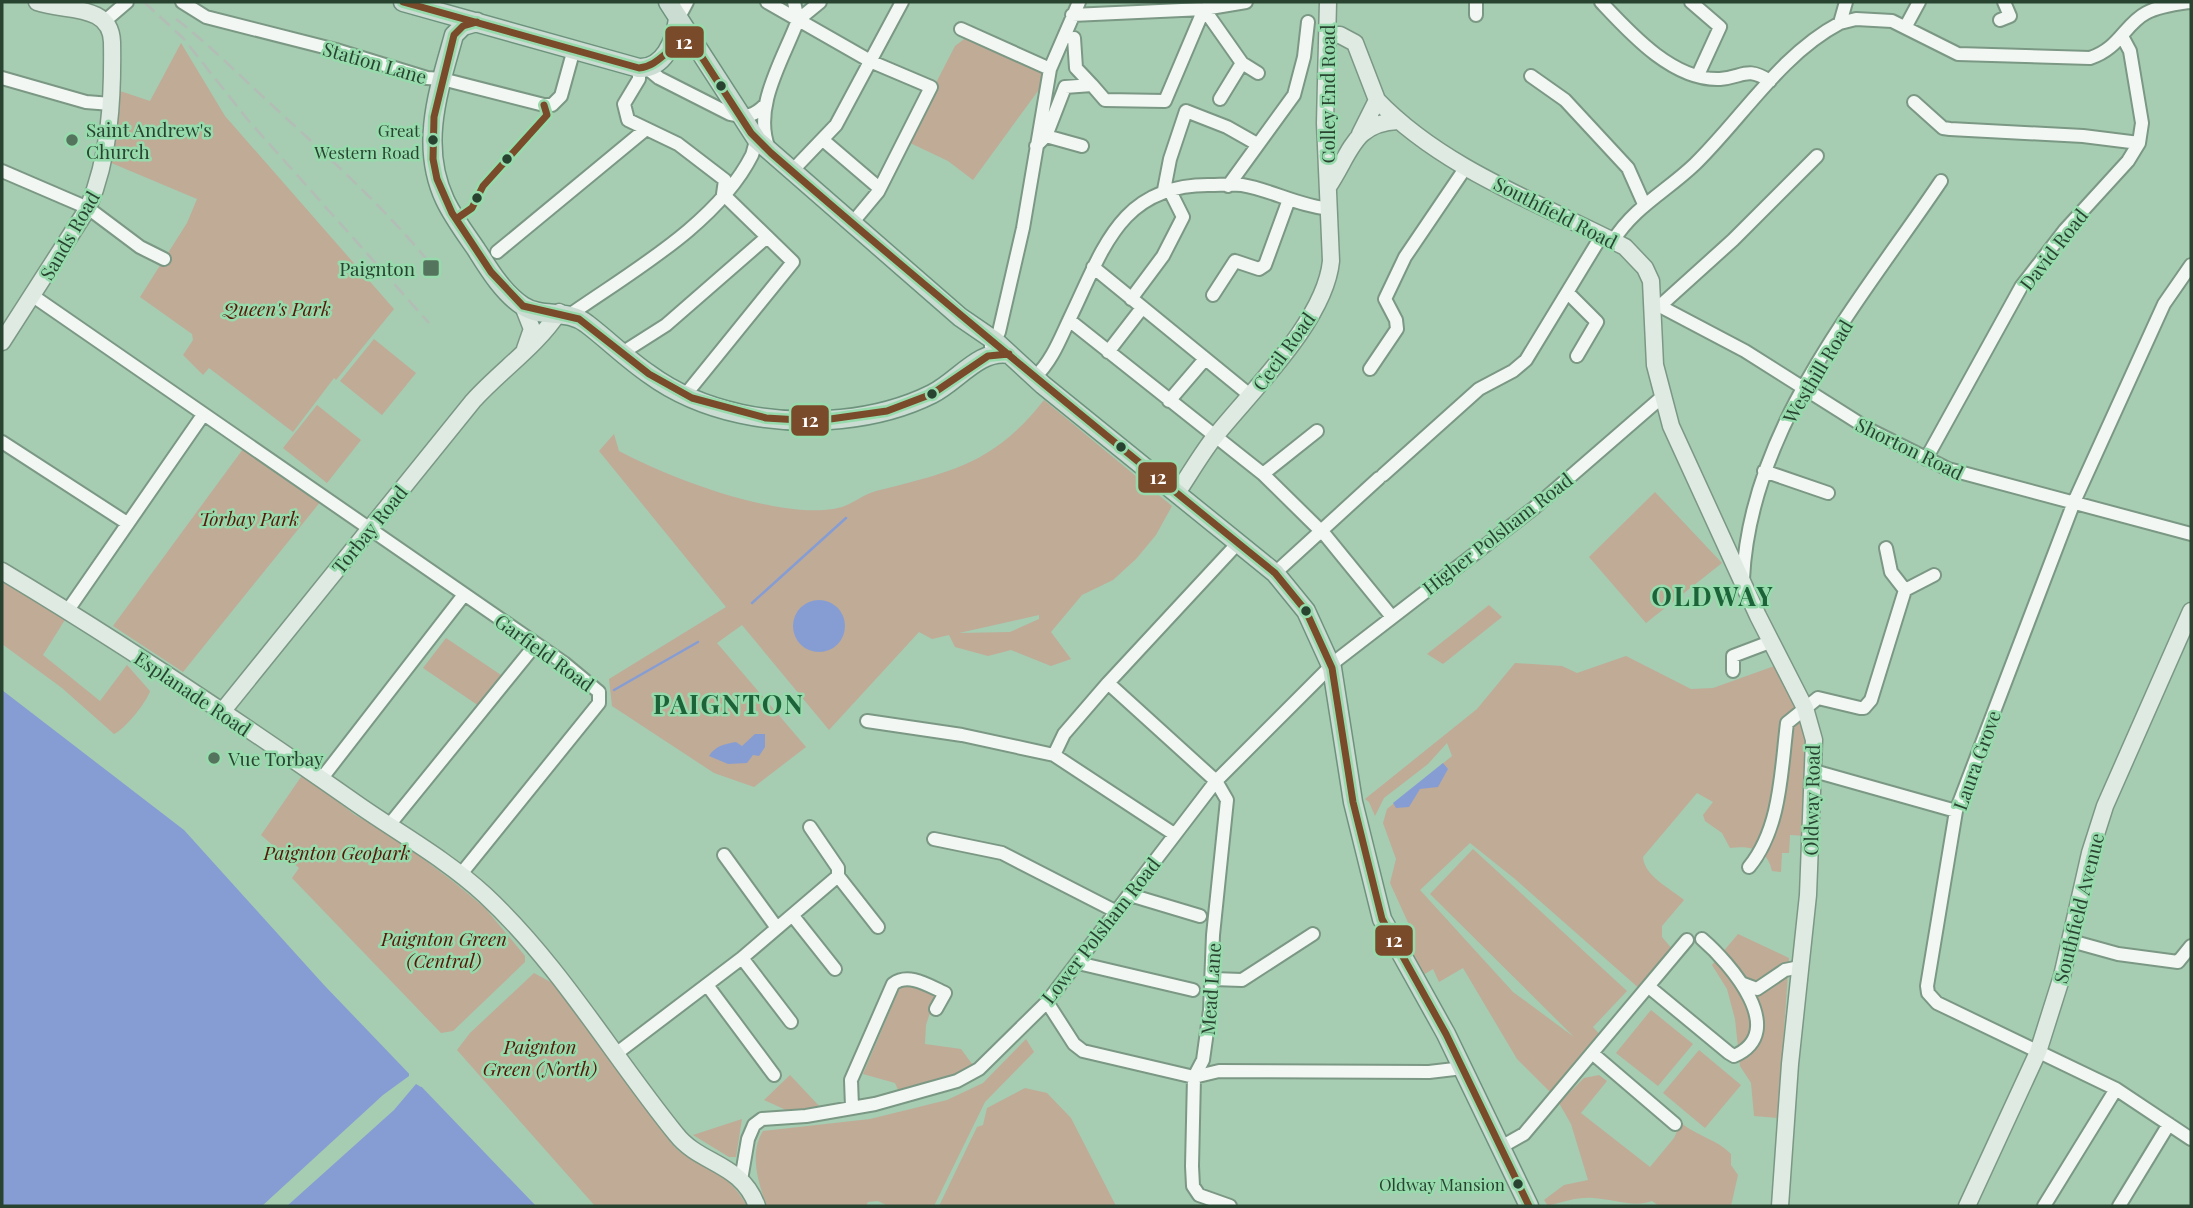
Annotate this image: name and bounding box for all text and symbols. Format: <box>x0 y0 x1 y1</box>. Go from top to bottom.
street label: Colley End Road <box>1314 24 1340 164</box>
line badge: 12 <box>664 25 705 59</box>
text: 12 <box>675 28 693 54</box>
street label: Station Lane <box>320 35 430 89</box>
unlabelled marker <box>714 79 728 93</box>
place label: Saint Andrew's Church <box>86 116 212 164</box>
place label: Great Western Road <box>313 119 421 163</box>
marker: Saint Andrew's Church <box>64 132 80 148</box>
marker: Great Western Road <box>426 133 440 147</box>
unlabelled marker <box>500 152 514 166</box>
street label: Southfield Road <box>1490 170 1622 254</box>
street label: Sands Road <box>33 186 105 284</box>
unlabelled marker <box>470 191 484 205</box>
street label: David Road <box>2013 203 2093 295</box>
place label: Paignton <box>339 255 416 281</box>
marker: Paignton <box>421 258 441 278</box>
park label: Queen's Park <box>222 295 331 321</box>
street label: Cecil Road <box>1246 307 1320 395</box>
street label: Westhill Road <box>1775 314 1858 428</box>
unlabelled marker <box>925 387 939 401</box>
line badge: 12 <box>790 404 830 437</box>
text: 12 <box>801 406 819 432</box>
street label: Shorton Road <box>1852 411 1968 485</box>
unlabelled marker <box>1114 440 1128 454</box>
line badge: 12 <box>1137 461 1178 494</box>
text: 12 <box>1149 463 1167 489</box>
street label: Higher Polsham Road <box>1416 466 1578 600</box>
street label: Torbay Road <box>325 479 413 579</box>
park label: Torbay Park <box>199 505 299 531</box>
district label: OLDWAY <box>1651 578 1775 613</box>
unlabelled marker <box>1299 604 1313 618</box>
street label: Garfield Road <box>490 607 600 697</box>
street label: Esplanade Road <box>130 644 256 742</box>
district label: PAIGNTON <box>653 686 805 721</box>
street label: Laura Grove <box>1946 706 2006 814</box>
street label: Oldway Road <box>1797 744 1825 856</box>
place label: Vue Torbay <box>227 745 324 771</box>
marker: Vue Torbay <box>206 750 222 766</box>
street label: Southfield Avenue <box>2047 830 2109 986</box>
park label: Paignton Geopark <box>263 839 411 865</box>
street label: Lower Polsham Road <box>1035 852 1165 1008</box>
line badge: 12 <box>1374 924 1414 957</box>
park label: Paignton Green (Central) <box>380 925 507 973</box>
text: 12 <box>1385 926 1403 952</box>
street label: Mead Lane <box>1194 942 1226 1036</box>
park label: Paignton Green (North) <box>483 1033 597 1081</box>
place label: Oldway Mansion <box>1379 1173 1505 1195</box>
marker: Oldway Mansion <box>1511 1177 1525 1191</box>

